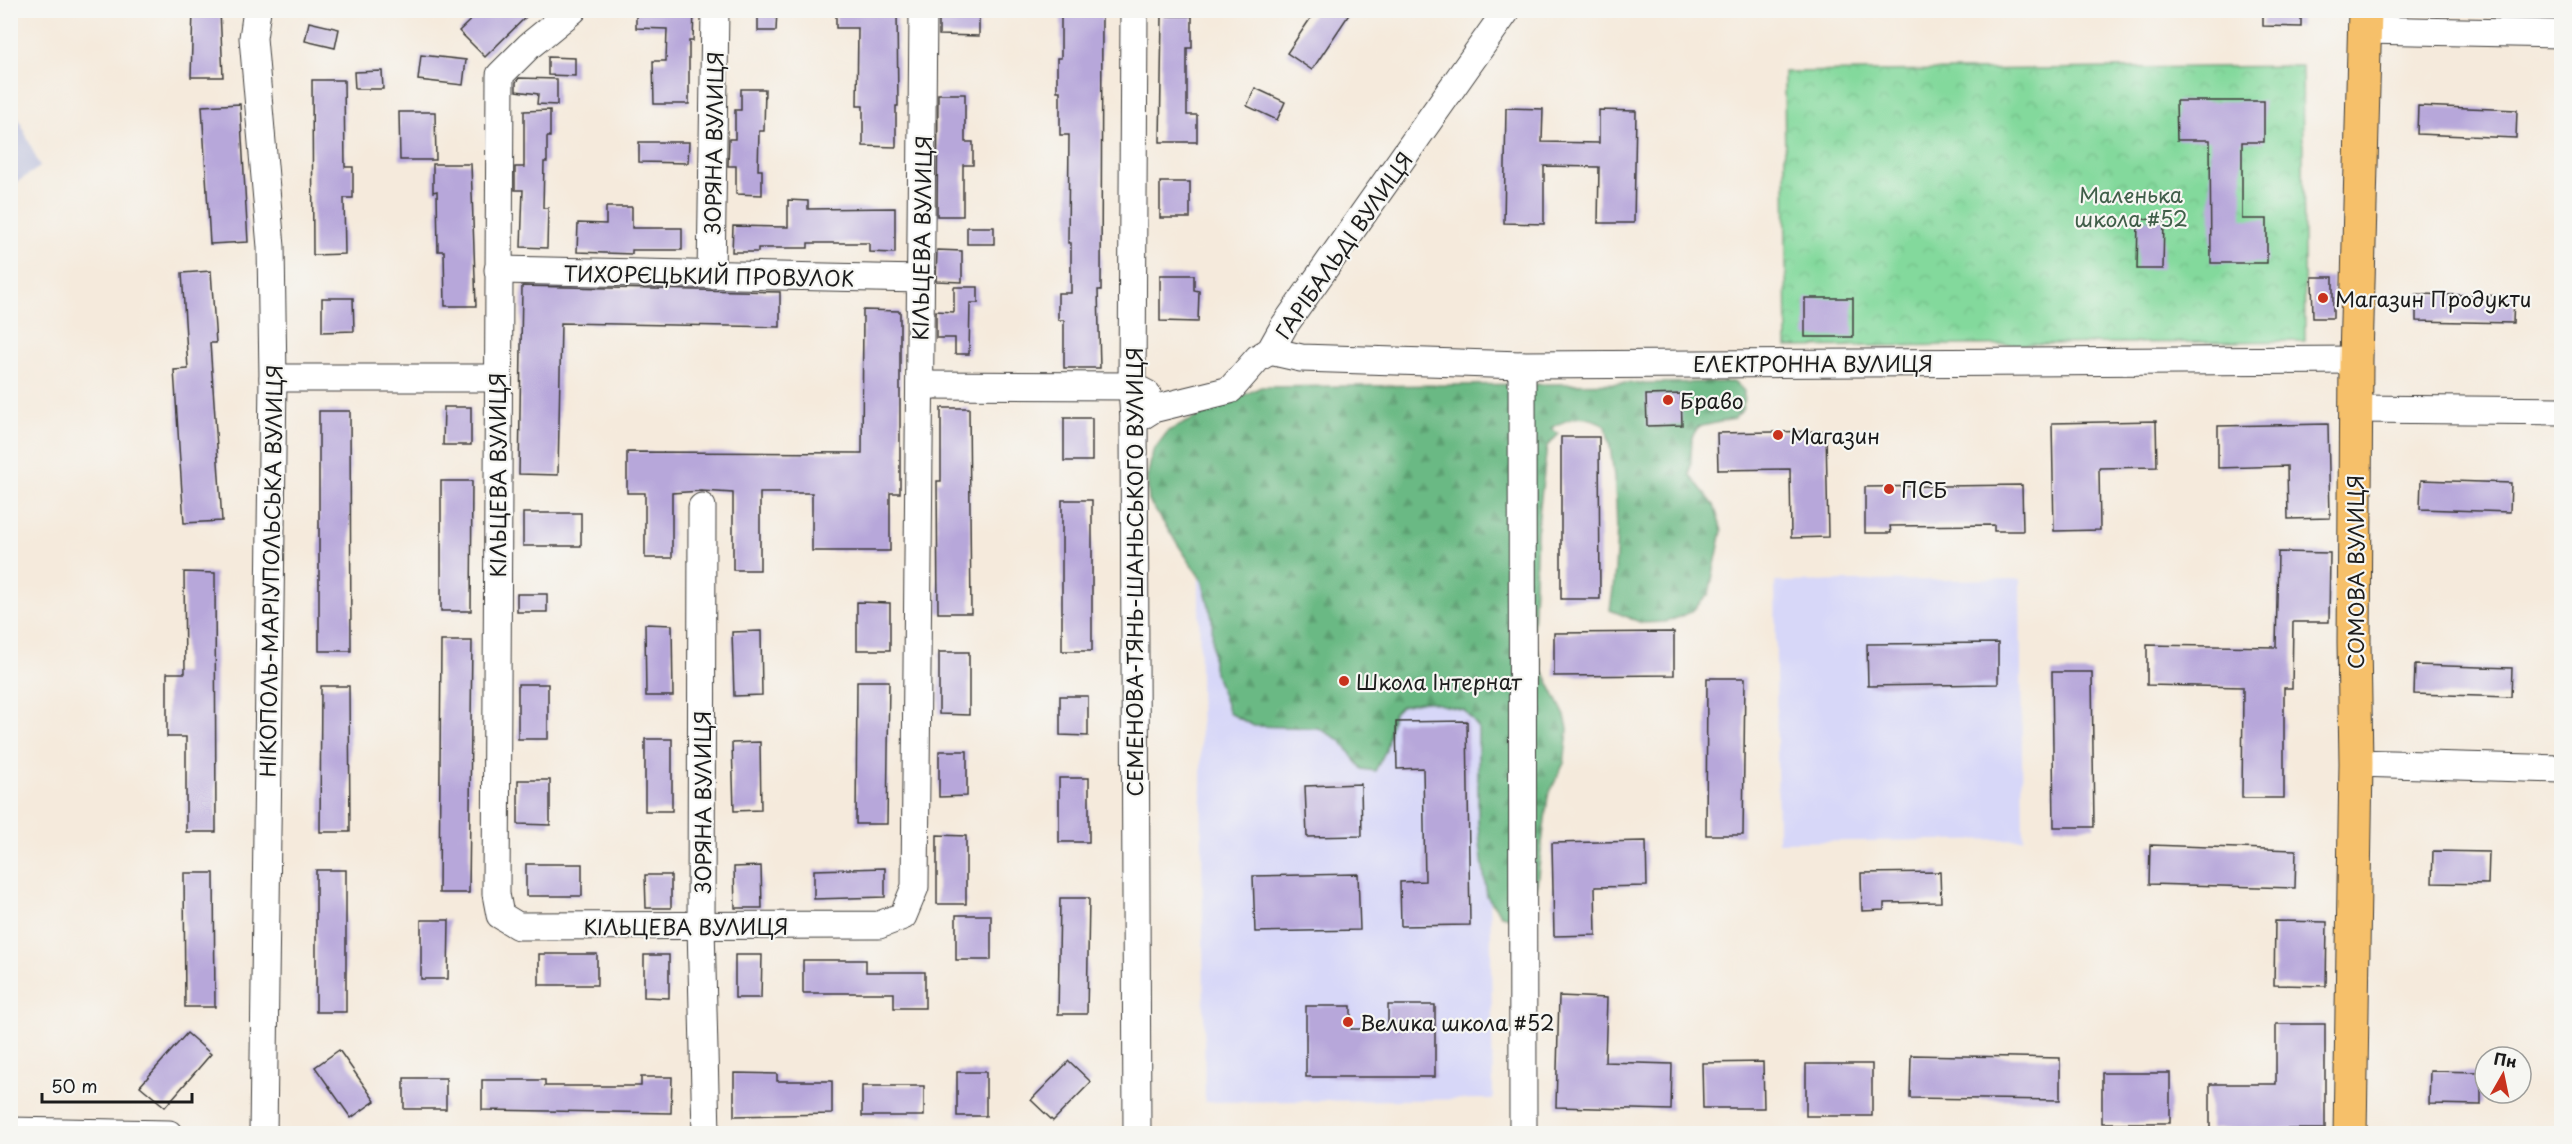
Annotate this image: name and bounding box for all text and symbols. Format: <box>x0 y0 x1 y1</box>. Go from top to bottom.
street label: ЗОРЯНА ВУЛИЦЯ <box>695 51 731 235</box>
street label: КІЛЬЦЕВА ВУЛИЦЯ <box>903 135 939 341</box>
street label: ГАРІБАЛЬДІ ВУЛИЦЯ <box>1266 145 1420 345</box>
park label: Маленька школа #52 <box>2074 178 2188 234</box>
street label: ТИХОРЄЦЬКИЙ ПРОВУЛОК <box>563 256 855 294</box>
place label: Магазин Продукти <box>2335 282 2531 314</box>
marker: Магазин Продукти <box>2316 291 2330 305</box>
street label: СЕМЕНОВА-ТЯНЬ-ШАНЬСЬКОГО ВУЛИЦЯ <box>1118 347 1150 797</box>
street label: ЕЛЕКТРОННА ВУЛИЦЯ <box>1693 347 1933 379</box>
street label: НІКОПОЛЬ-МАРІУПОЛЬСЬКА ВУЛИЦЯ <box>250 364 290 778</box>
street label: КІЛЬЦЕВА ВУЛИЦЯ <box>481 373 513 577</box>
place label: Браво <box>1680 384 1744 416</box>
marker: Браво <box>1661 393 1675 407</box>
place label: Магазин <box>1790 419 1880 451</box>
marker: Магазин <box>1771 428 1785 442</box>
place label: ПСБ <box>1901 473 1947 505</box>
street label: СОМОВА ВУЛИЦЯ <box>2339 475 2371 669</box>
marker: ПСБ <box>1882 482 1896 496</box>
place label: Школа Інтернат <box>1356 665 1522 697</box>
marker: Школа Інтернат <box>1337 674 1351 688</box>
street label: ЗОРЯНА ВУЛИЦЯ <box>686 711 718 893</box>
street label: КІЛЬЦЕВА ВУЛИЦЯ <box>584 910 788 942</box>
place label: Велика школа #52 <box>1360 1006 1555 1038</box>
marker: Велика школа #52 <box>1341 1015 1355 1029</box>
north arrow <box>2473 1045 2533 1105</box>
text: Пн <box>2492 1046 2519 1073</box>
scale bar <box>42 1066 192 1104</box>
text: 50 m <box>51 1072 98 1099</box>

